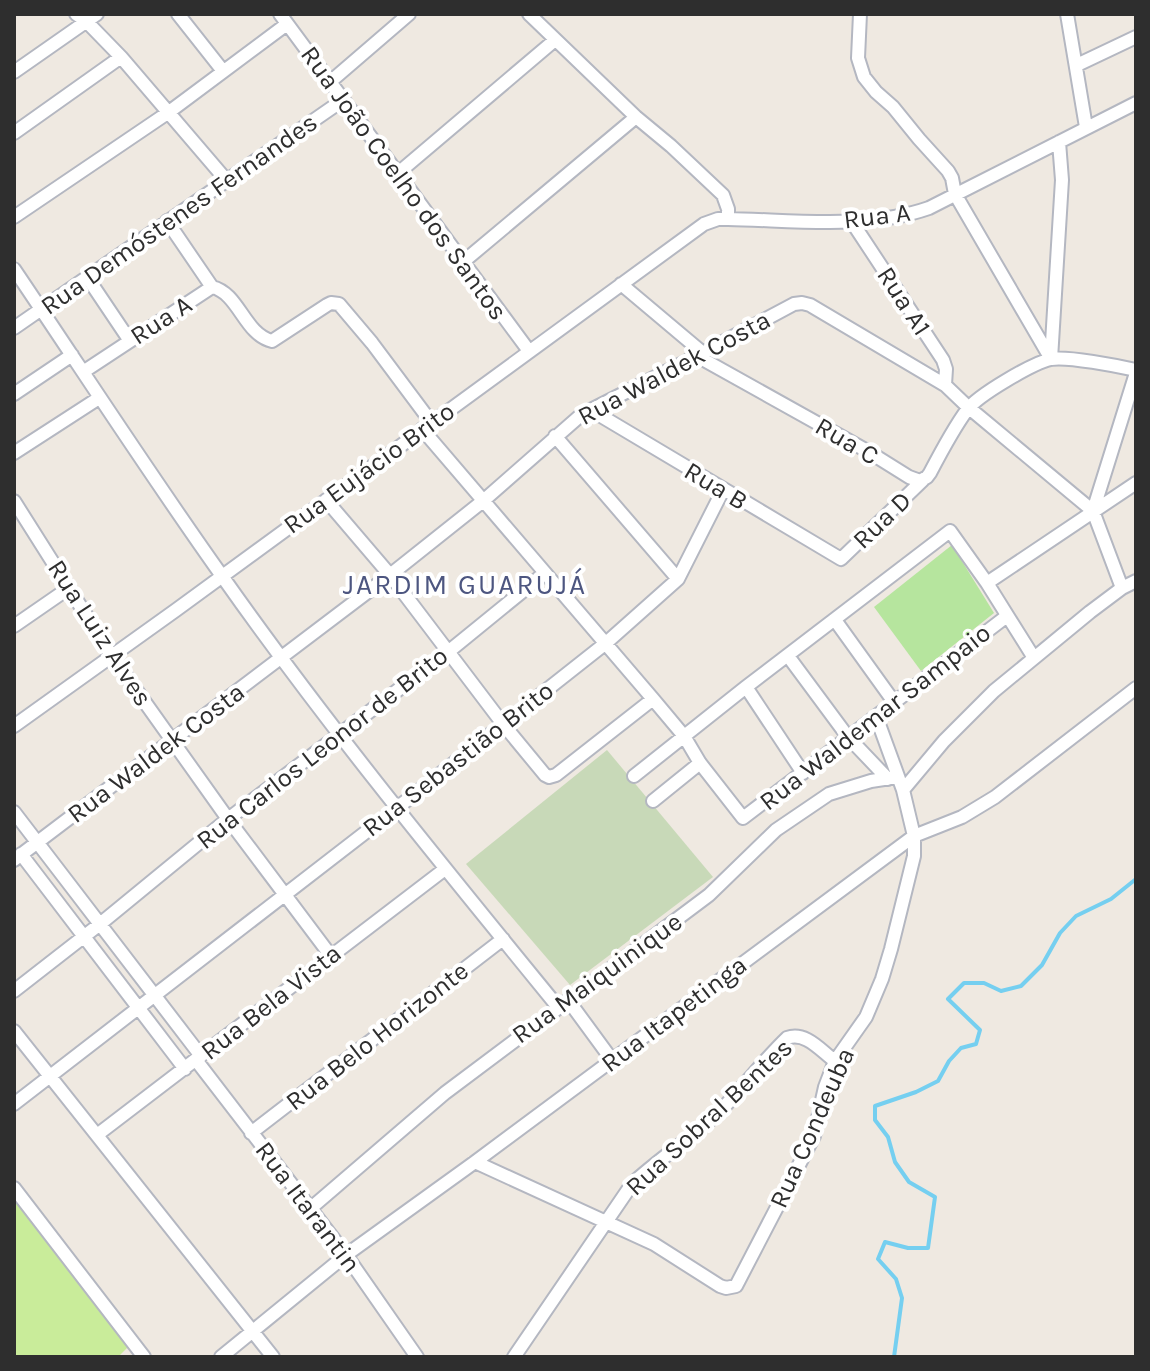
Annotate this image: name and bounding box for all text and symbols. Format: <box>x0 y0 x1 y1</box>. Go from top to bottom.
street label: Rua João Coelho dos Santos <box>294 40 514 326</box>
street label: Rua Demóstenes Fernandes <box>35 106 323 322</box>
street label: Rua A <box>842 197 912 235</box>
street label: Rua A1 <box>870 261 938 341</box>
street label: Rua A <box>124 289 198 351</box>
street label: Rua Waldek Costa <box>572 304 776 432</box>
street label: Rua Eujácio Brito <box>277 396 461 540</box>
street label: Rua C <box>810 411 884 471</box>
street label: Rua B <box>679 455 753 517</box>
street label: Rua D <box>846 485 918 555</box>
street label: Rua Luiz Alves <box>41 554 159 712</box>
district label: JARDIM GUARUJÁ <box>343 567 587 601</box>
street label: Rua Waldemar Sampaio <box>753 617 997 817</box>
street label: Rua Carlos Leonor de Brito <box>190 640 454 856</box>
street label: Rua Sebastião Brito <box>356 675 560 843</box>
street label: Rua Waldek Costa <box>61 676 251 830</box>
street label: Rua Maiquinique <box>506 906 688 1050</box>
street label: Rua Bela Vista <box>195 938 347 1066</box>
street label: Rua Itapetinga <box>595 949 753 1079</box>
street label: Rua Belo Horizonte <box>279 955 475 1117</box>
street label: Rua Sobral Bentes <box>619 1032 799 1202</box>
street label: Rua Condeuba <box>763 1043 861 1213</box>
street label: Rua Itarantin <box>249 1135 367 1279</box>

